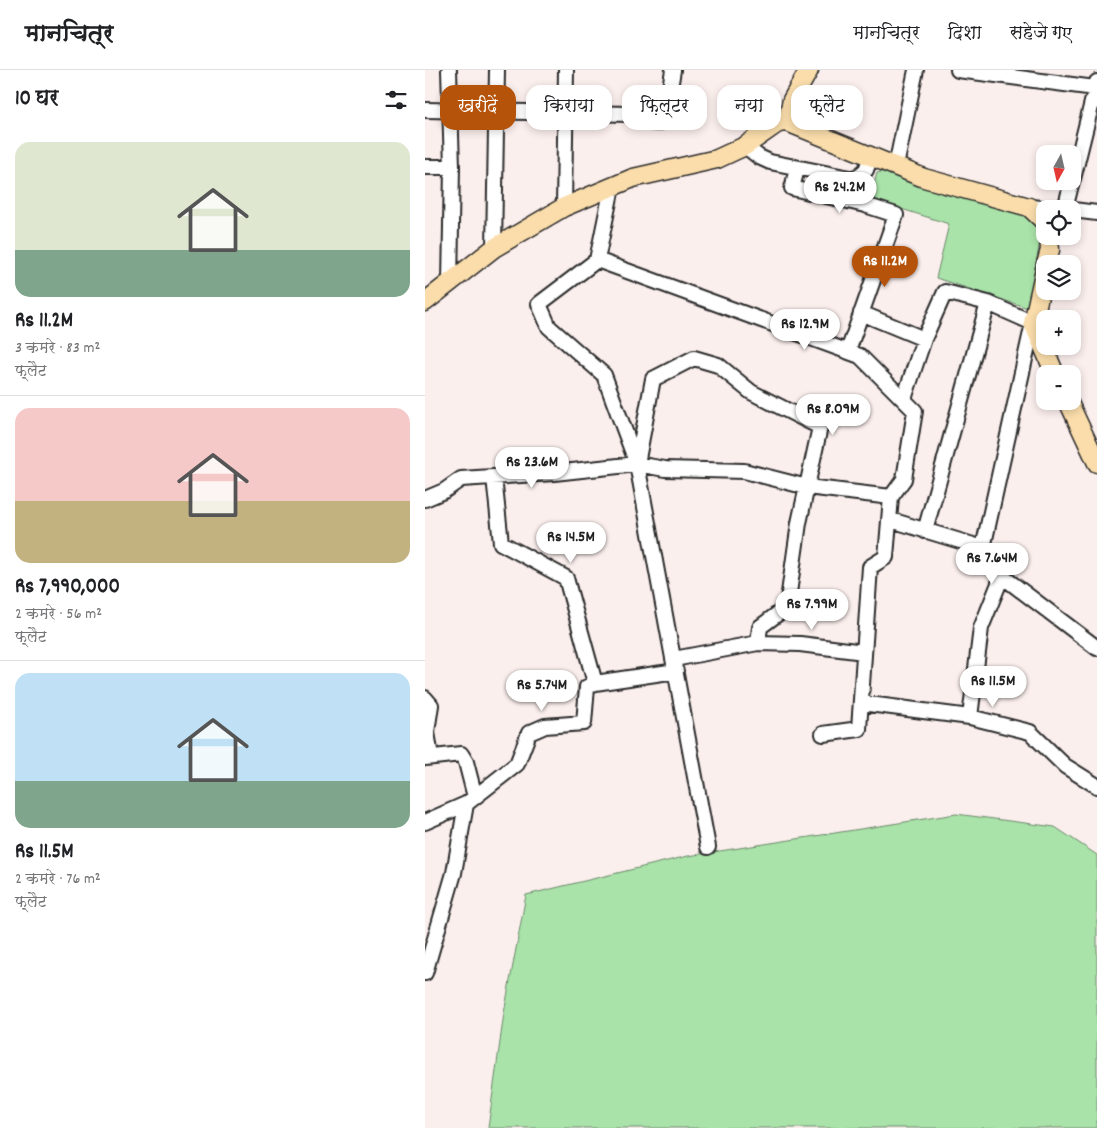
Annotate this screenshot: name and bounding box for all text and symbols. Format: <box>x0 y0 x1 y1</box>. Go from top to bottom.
text: मानचित्र <box>25 18 113 52</box>
text: मानचित्र <box>853 22 920 47</box>
text: दिशा <box>948 22 982 47</box>
text: सहेजे गए <box>1010 22 1072 47</box>
text: 10 घर <box>15 85 58 115</box>
chip: खरीदें <box>440 85 516 130</box>
chip: किराया <box>526 85 612 130</box>
chip: फ़िल्टर <box>622 85 707 130</box>
chip: नया <box>717 85 781 130</box>
chip: फ़्लैट <box>791 85 863 130</box>
icon: filters <box>382 86 410 114</box>
north arrow <box>1036 145 1081 190</box>
map controls <box>1036 145 1081 410</box>
pin: Rs 24.2M <box>788 172 892 214</box>
icon: home <box>168 175 258 265</box>
text: Rs 24.2M <box>815 176 865 199</box>
button: locate <box>1036 200 1081 245</box>
pin: Rs 11.2M <box>833 246 937 288</box>
text: Rs 11.2M <box>863 250 907 273</box>
button: layers <box>1036 255 1081 300</box>
text: Rs 11.2M <box>15 307 73 337</box>
pin: Rs 12.9M <box>753 308 857 351</box>
button: + <box>1036 310 1081 355</box>
text: Rs 12.9M <box>781 313 829 336</box>
text: 3 कमरे · 83 m² <box>15 337 100 360</box>
text: फ़्लैट <box>15 360 47 383</box>
button: − <box>1036 365 1081 410</box>
pin: Rs 8.09M <box>781 394 885 436</box>
text: Rs 8.09M <box>807 398 859 421</box>
icon: home <box>168 440 258 530</box>
pin: Rs 23.6M <box>480 446 584 489</box>
text: Rs 23.6M <box>506 451 558 474</box>
pin: Rs 14.5M <box>519 522 623 564</box>
text: Rs 14.5M <box>547 526 595 549</box>
pin: Rs 7.64M <box>940 542 1044 585</box>
text: Rs 7.64M <box>967 547 1017 570</box>
text: Rs 7,990,000 <box>15 573 120 603</box>
pin: Rs 7.99M <box>760 588 864 631</box>
text: Rs 7.99M <box>786 593 838 616</box>
text: 2 कमरे · 56 m² <box>15 603 102 626</box>
text: फ़्लैट <box>15 626 47 649</box>
pin: Rs 11.5M <box>941 666 1045 708</box>
pin: Rs 5.74M <box>490 670 594 712</box>
text: Rs 11.5M <box>971 670 1015 693</box>
text: Rs 5.74M <box>517 674 567 697</box>
icon: home <box>168 705 258 795</box>
text: Rs 11.5M <box>15 838 74 868</box>
text: 2 कमरे · 76 m² <box>15 868 101 891</box>
text: फ़्लैट <box>15 891 47 914</box>

